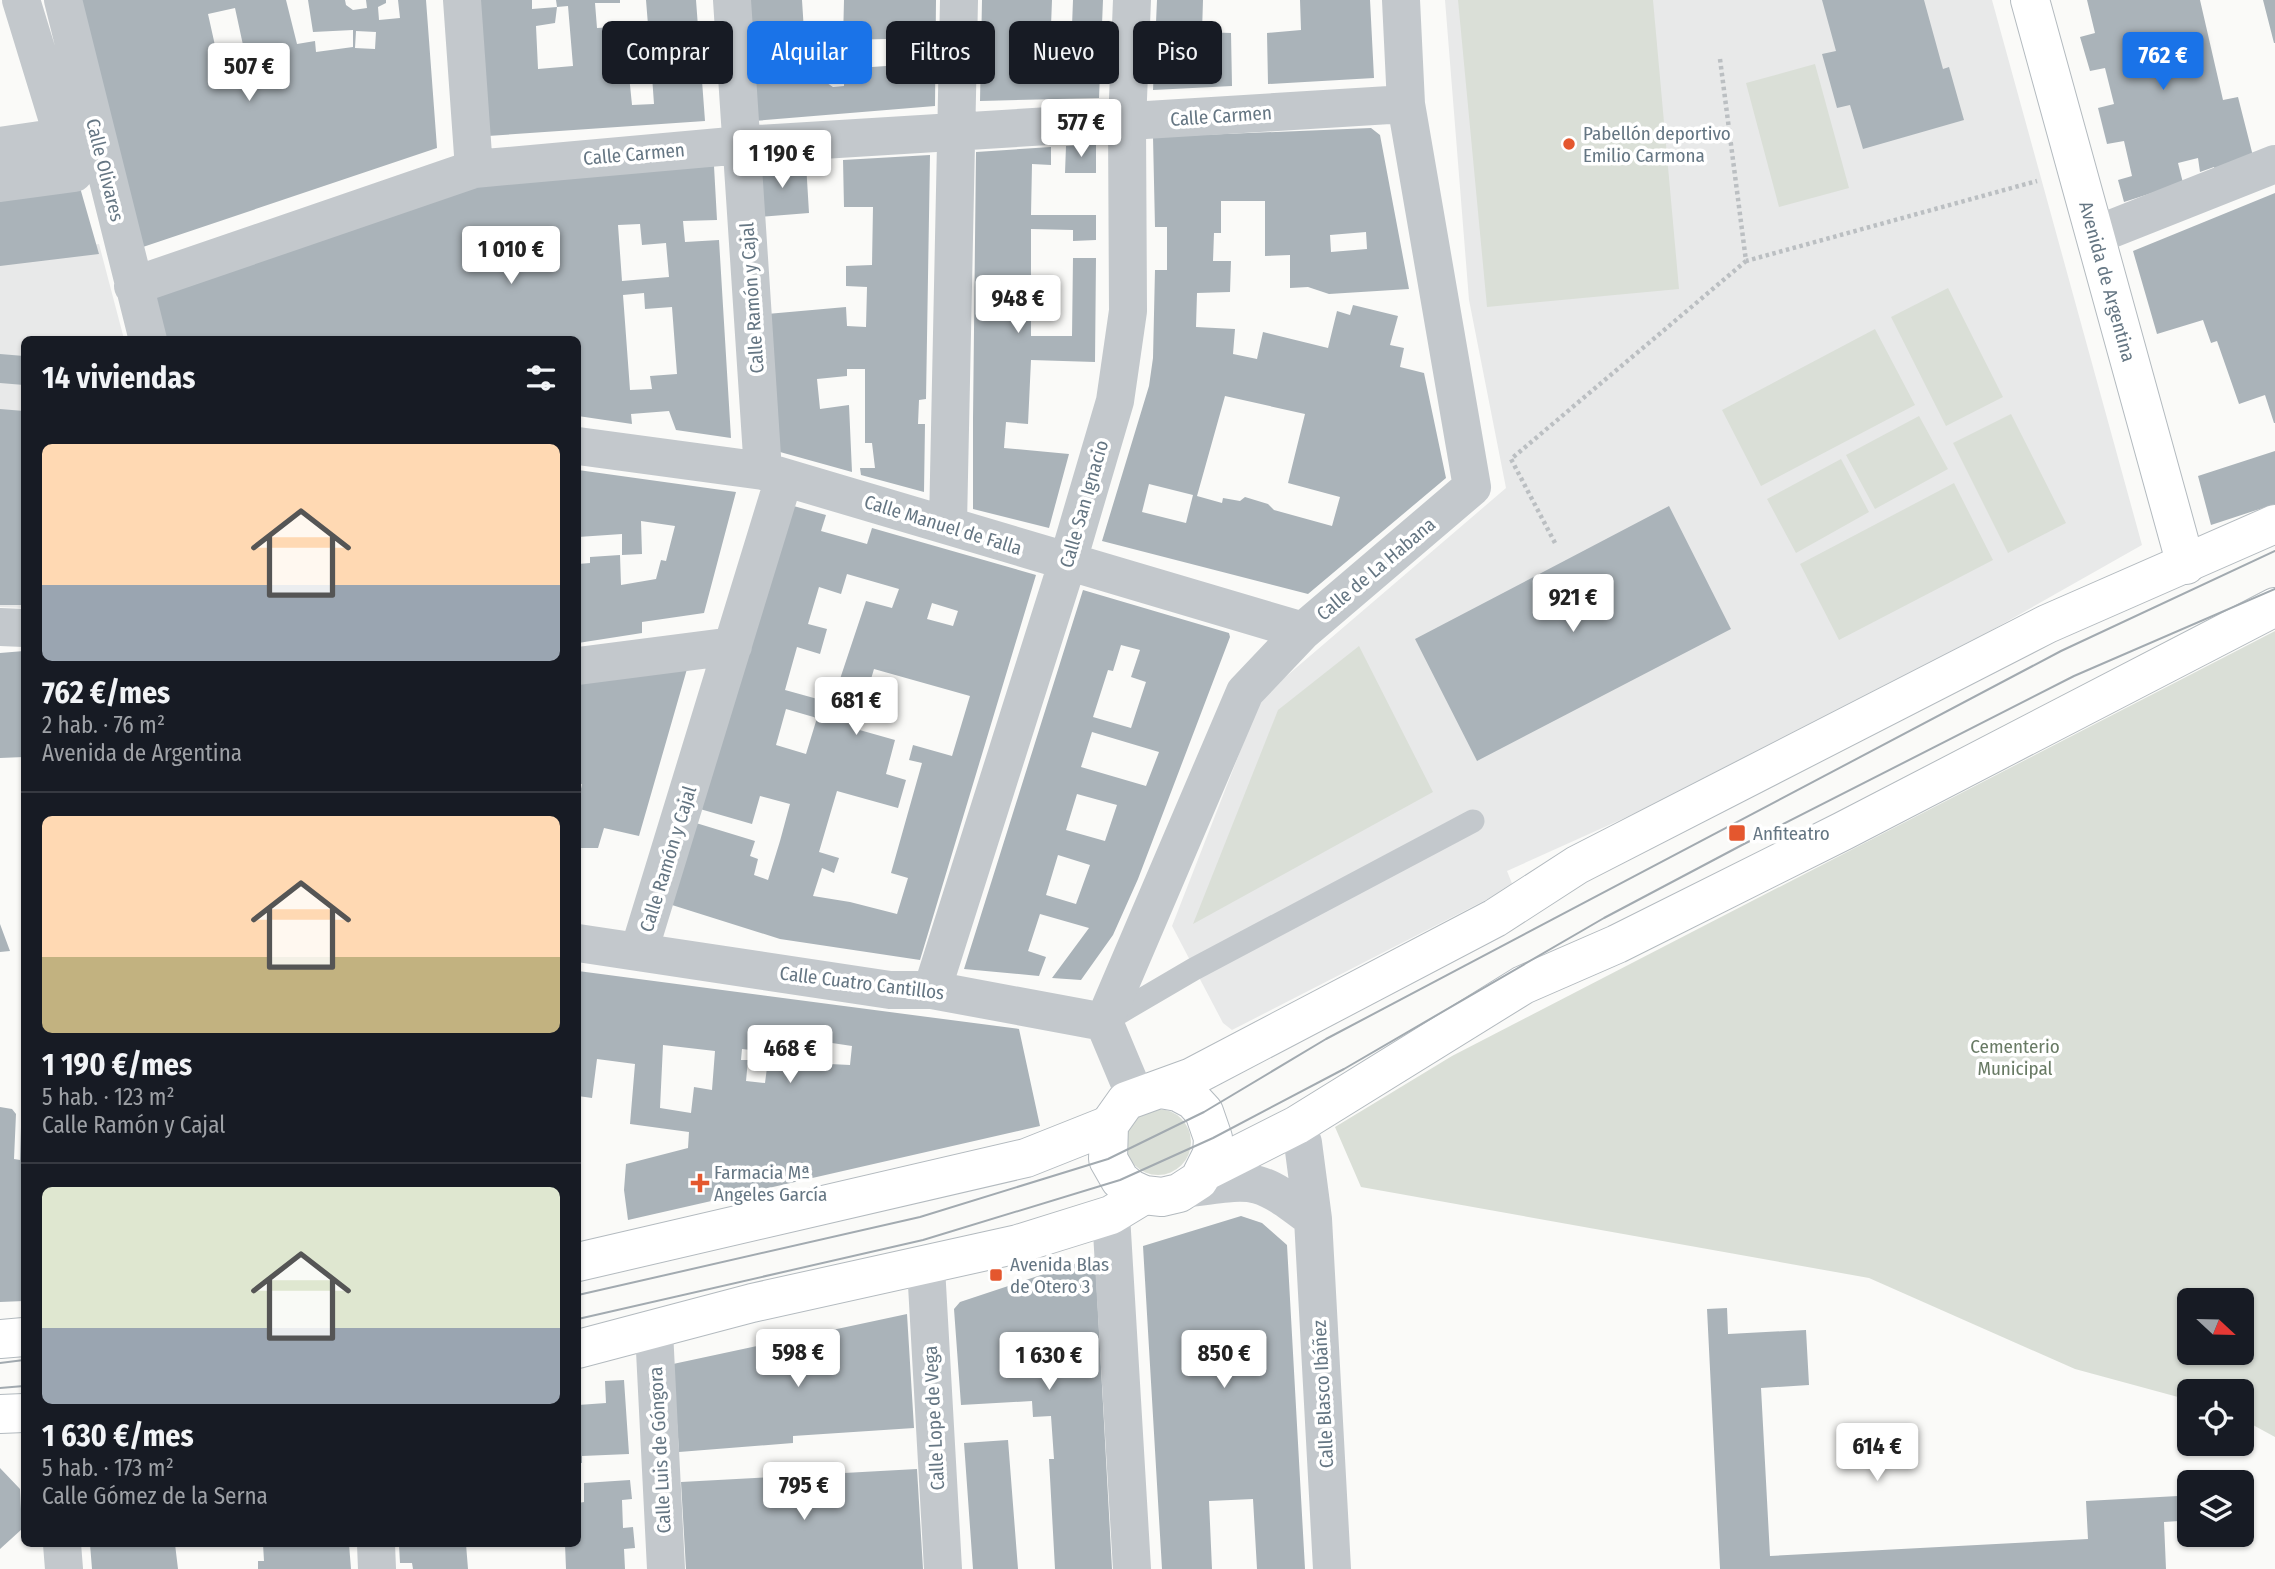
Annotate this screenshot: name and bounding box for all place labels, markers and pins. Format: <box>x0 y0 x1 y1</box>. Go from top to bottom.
pin: 762 € <box>2114 32 2212 92</box>
pin: 507 € <box>200 43 298 103</box>
pin: 577 € <box>1032 100 1130 159</box>
place label: Pabellón deportivo Emilio Carmona <box>1583 122 1731 167</box>
pin: 1 190 € <box>717 130 847 190</box>
marker: Pabellón deportivo Emilio Carmona <box>1561 136 1577 152</box>
pin: 1 010 € <box>446 226 576 286</box>
pin: 948 € <box>969 276 1067 335</box>
pin: 921 € <box>1524 574 1622 634</box>
pin: 681 € <box>807 678 905 737</box>
place label: Anfiteatro <box>1753 822 1830 845</box>
marker: Anfiteatro <box>1727 823 1747 843</box>
pin: 468 € <box>741 1026 839 1085</box>
place label: Farmacia Mª Angeles García <box>714 1161 827 1206</box>
marker: Farmacia Mª Angeles García <box>692 1175 708 1191</box>
place label: Avenida Blas de Otero 3 <box>1010 1253 1109 1298</box>
marker: Avenida Blas de Otero 3 <box>988 1267 1004 1283</box>
pin: 598 € <box>749 1330 847 1389</box>
pin: 850 € <box>1175 1330 1273 1390</box>
pin: 1 630 € <box>984 1332 1114 1392</box>
pin: 614 € <box>1828 1424 1926 1483</box>
pin: 795 € <box>755 1462 853 1522</box>

